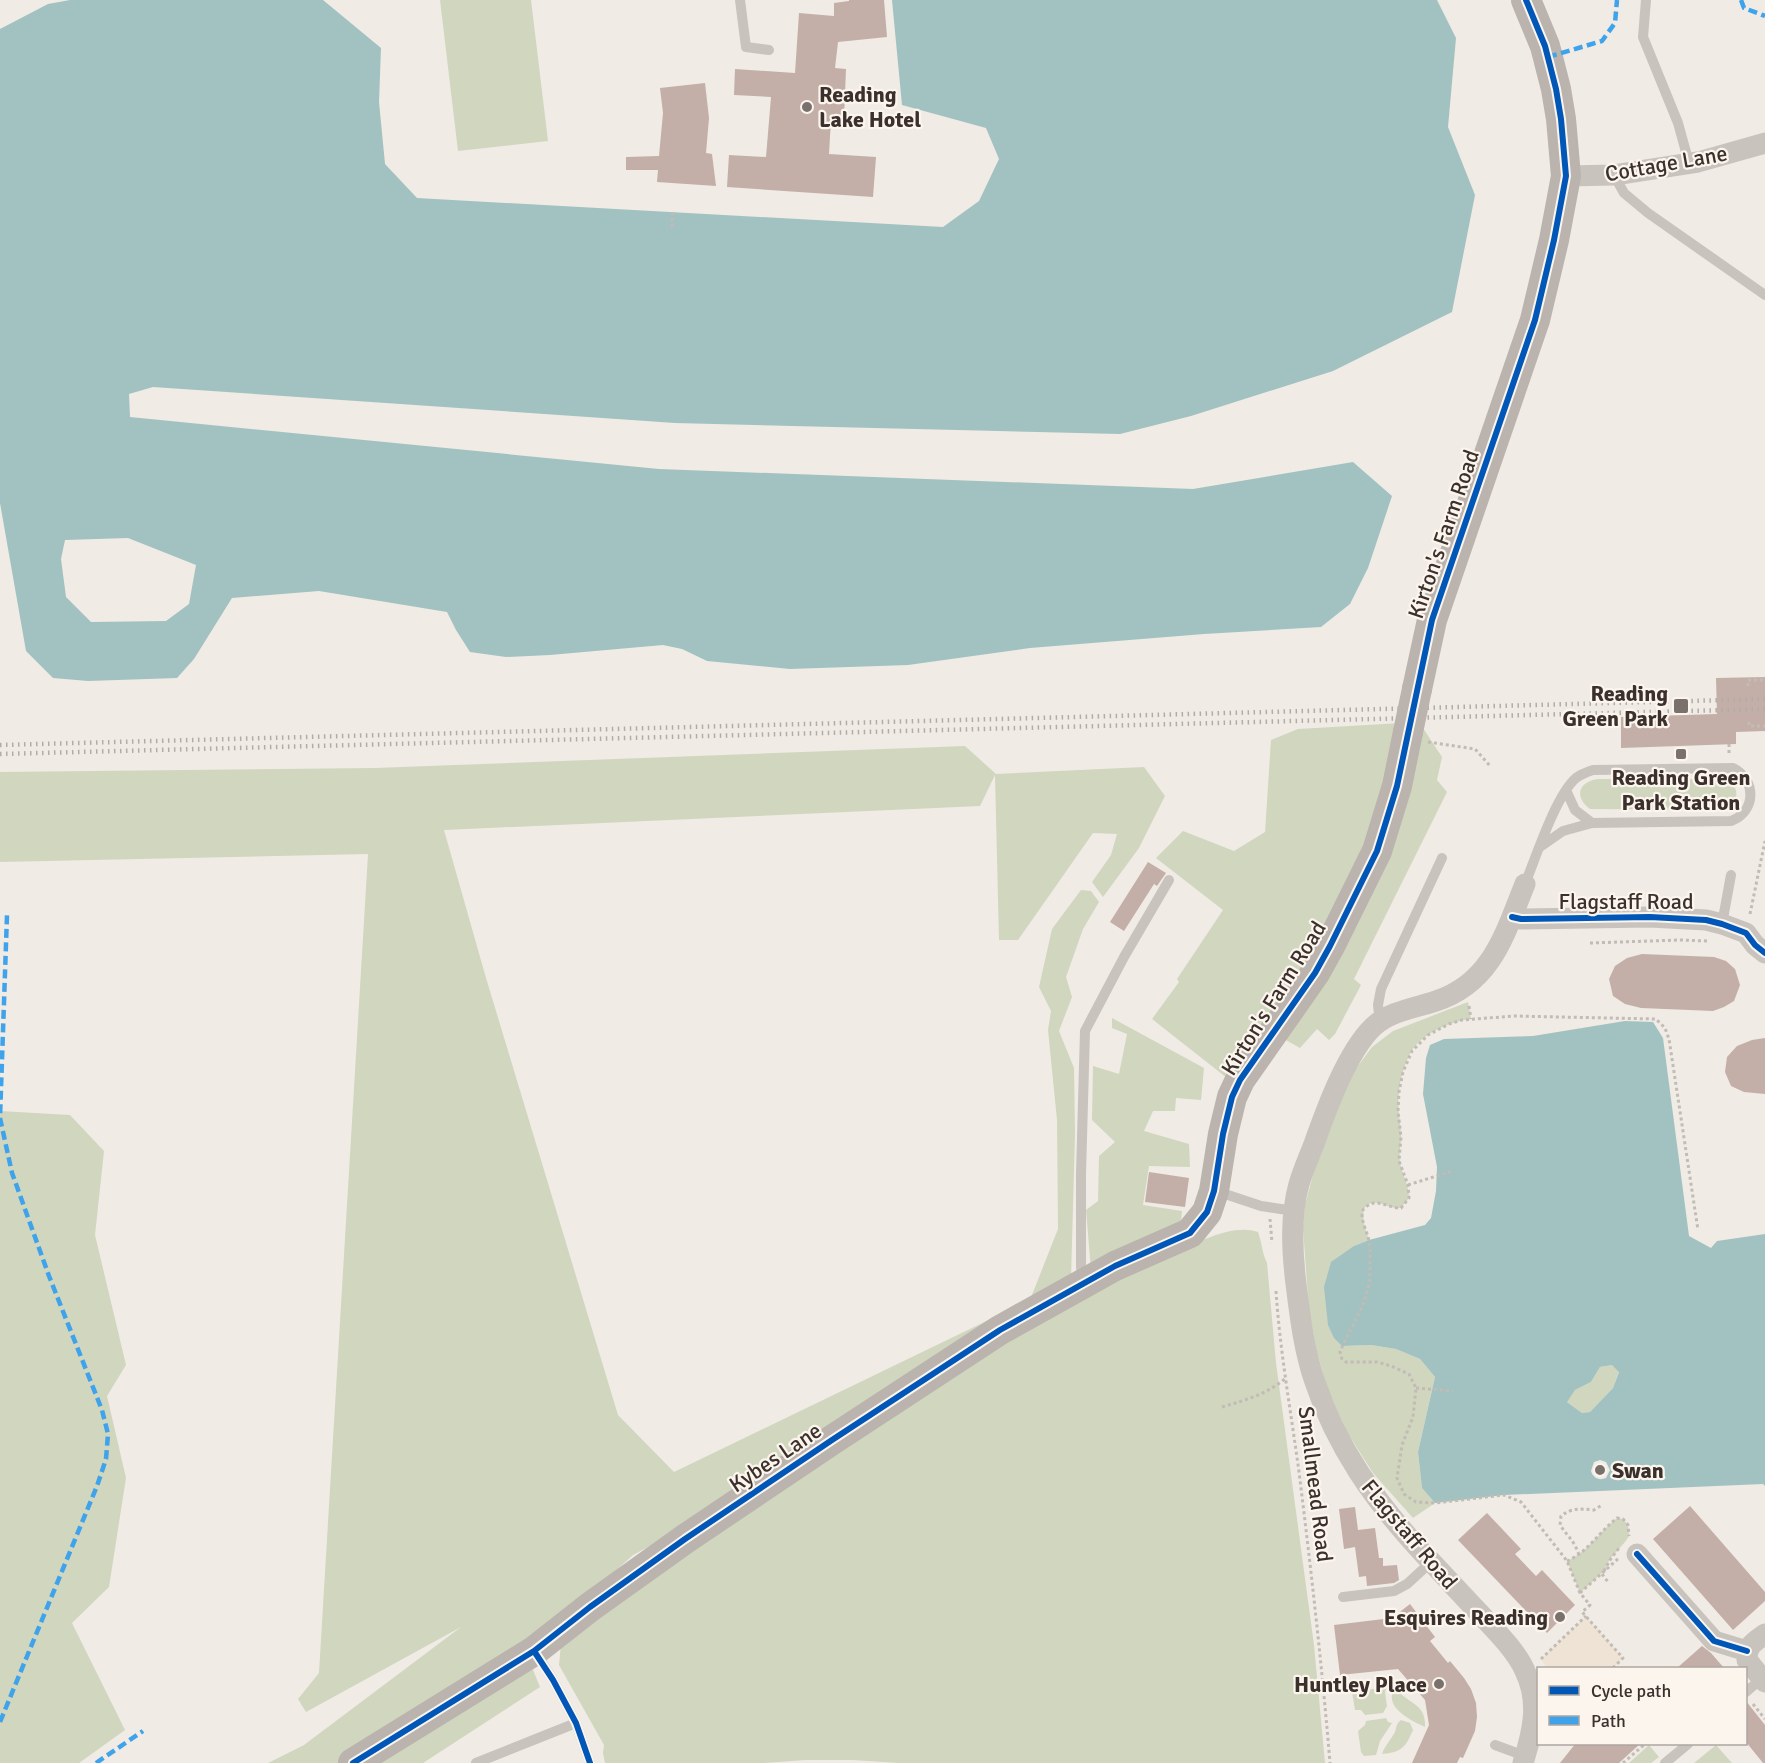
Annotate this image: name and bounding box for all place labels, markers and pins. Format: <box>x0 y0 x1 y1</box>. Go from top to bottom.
place label: Reading Lake Hotel <box>819 81 921 133</box>
marker: Reading Lake Hotel <box>800 100 814 114</box>
place label: Reading Green Park <box>1562 680 1668 732</box>
marker: Reading Green Park <box>1672 697 1690 715</box>
marker: Reading Green Park Station <box>1674 747 1688 761</box>
place label: Reading Green Park Station <box>1611 764 1751 816</box>
place label: Swan <box>1612 1457 1664 1484</box>
marker: Swan <box>1593 1463 1607 1477</box>
place label: Esquires Reading <box>1384 1604 1548 1631</box>
marker: Esquires Reading <box>1553 1610 1567 1624</box>
place label: Huntley Place <box>1294 1671 1427 1698</box>
marker: Huntley Place <box>1432 1677 1446 1691</box>

